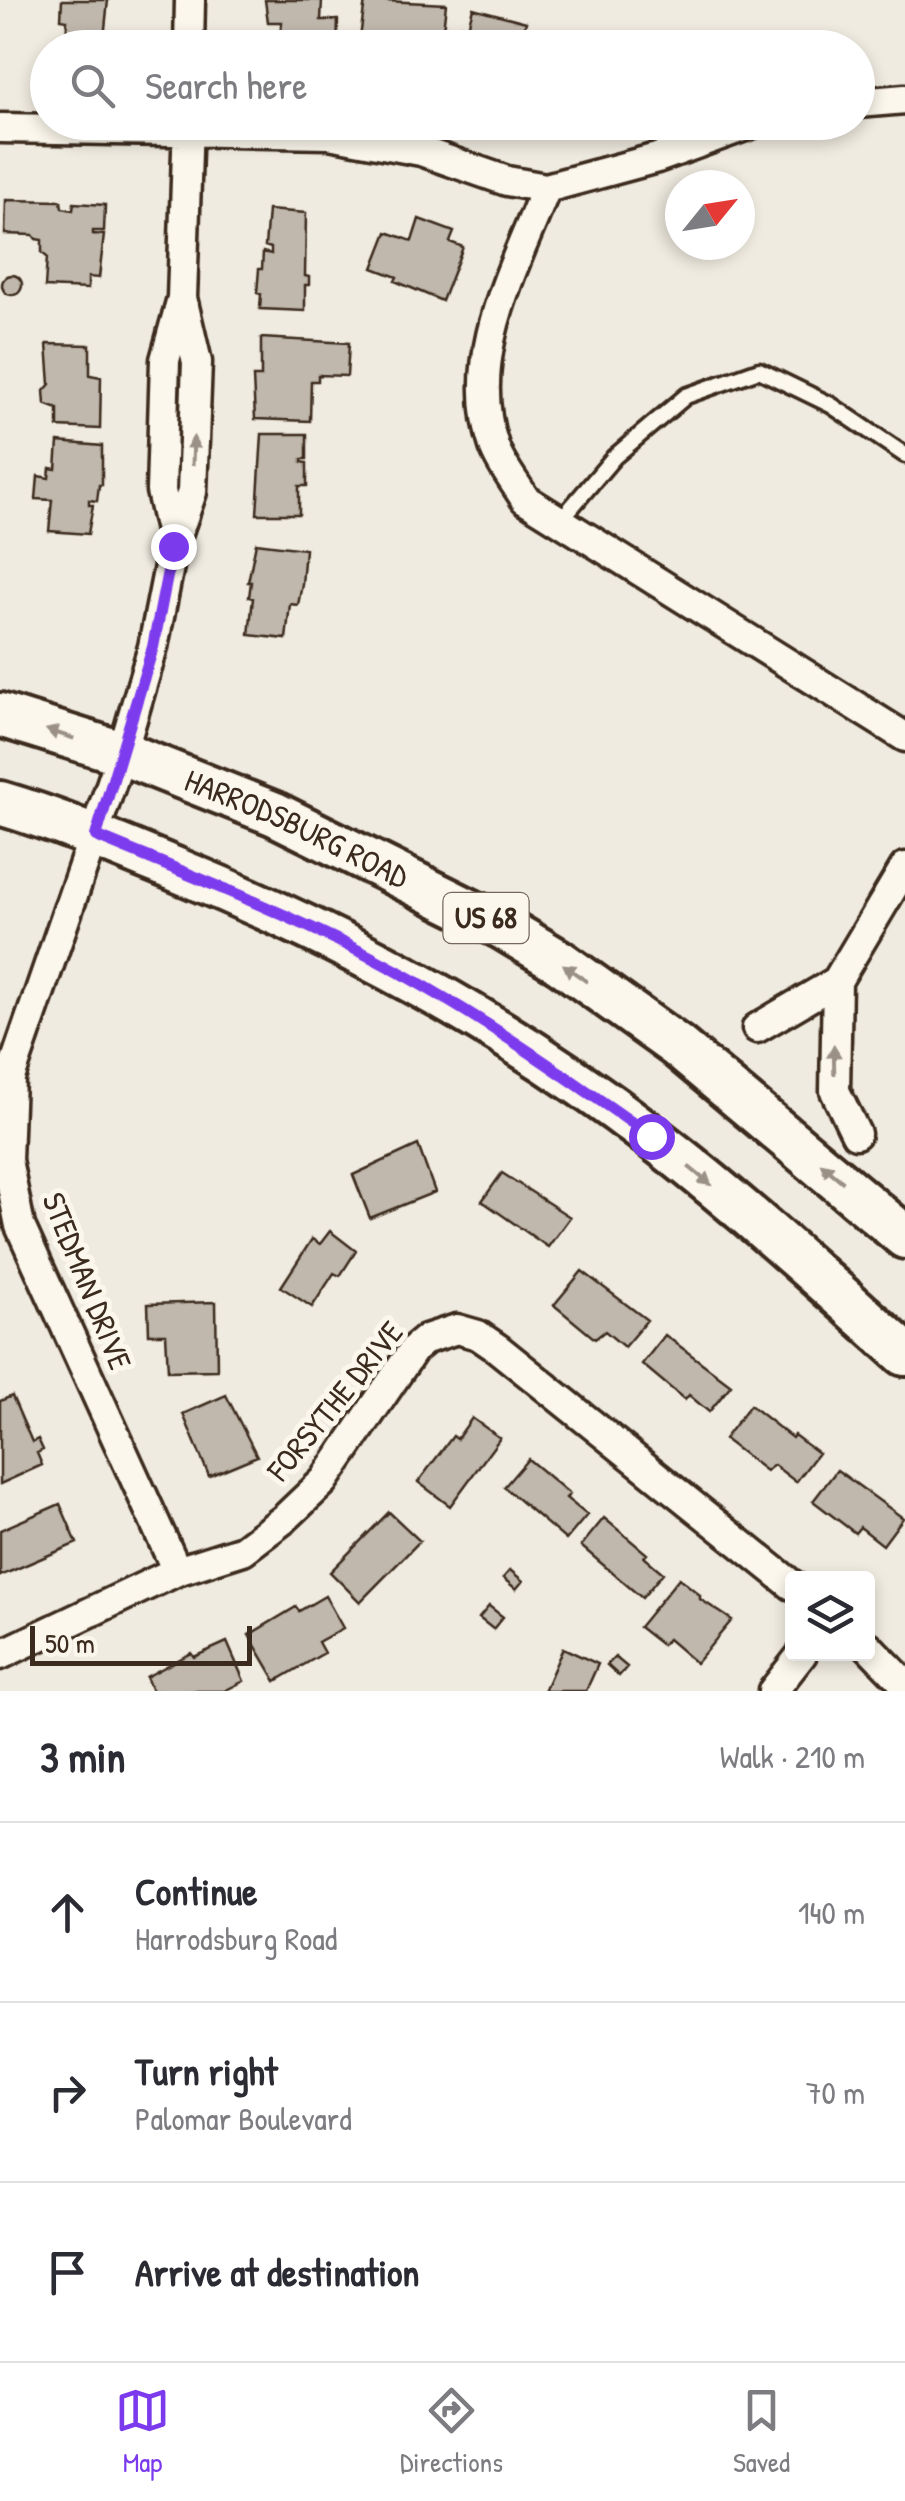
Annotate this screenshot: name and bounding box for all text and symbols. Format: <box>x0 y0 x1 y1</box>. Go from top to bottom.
search box <box>30 30 875 140</box>
icon: search <box>65 58 120 113</box>
text: Search here <box>145 59 307 111</box>
north arrow <box>665 170 755 260</box>
one-way arrow <box>186 435 202 467</box>
route end <box>151 524 197 570</box>
one-way arrow <box>45 725 75 740</box>
street label: HARRODSBURG ROAD <box>179 758 416 898</box>
road number: US 68 <box>444 893 528 943</box>
one-way arrow <box>562 964 588 983</box>
one-way arrow <box>826 1043 842 1075</box>
route start <box>629 1114 675 1160</box>
one-way arrow <box>819 1162 844 1184</box>
one-way arrow <box>687 1165 712 1186</box>
street label: STEDMAN DRIVE <box>32 1186 143 1376</box>
street label: FORSYTHE DRIVE <box>256 1312 412 1490</box>
map controls <box>785 1571 875 1661</box>
button: layers <box>785 1571 875 1661</box>
scale bar <box>30 1621 252 1666</box>
text: 50 m <box>45 1624 95 1662</box>
text: 3 min <box>40 1728 125 1785</box>
text: Walk · 210 m <box>720 1735 865 1778</box>
text: Continue <box>135 1865 257 1917</box>
icon: ahead <box>40 1885 95 1940</box>
text: 140 m <box>798 1891 865 1934</box>
text: Harrodsburg Road <box>135 1917 337 1960</box>
text: Turn right <box>135 2045 278 2097</box>
icon: right <box>40 2065 95 2120</box>
text: 70 m <box>806 2071 865 2114</box>
text: Palomar Boulevard <box>135 2097 352 2140</box>
icon: arrive <box>40 2245 95 2300</box>
text: Arrive at destination <box>135 2246 419 2298</box>
tab: Map <box>115 2383 170 2481</box>
tab: Directions <box>400 2383 503 2481</box>
tab: Saved <box>733 2383 790 2481</box>

